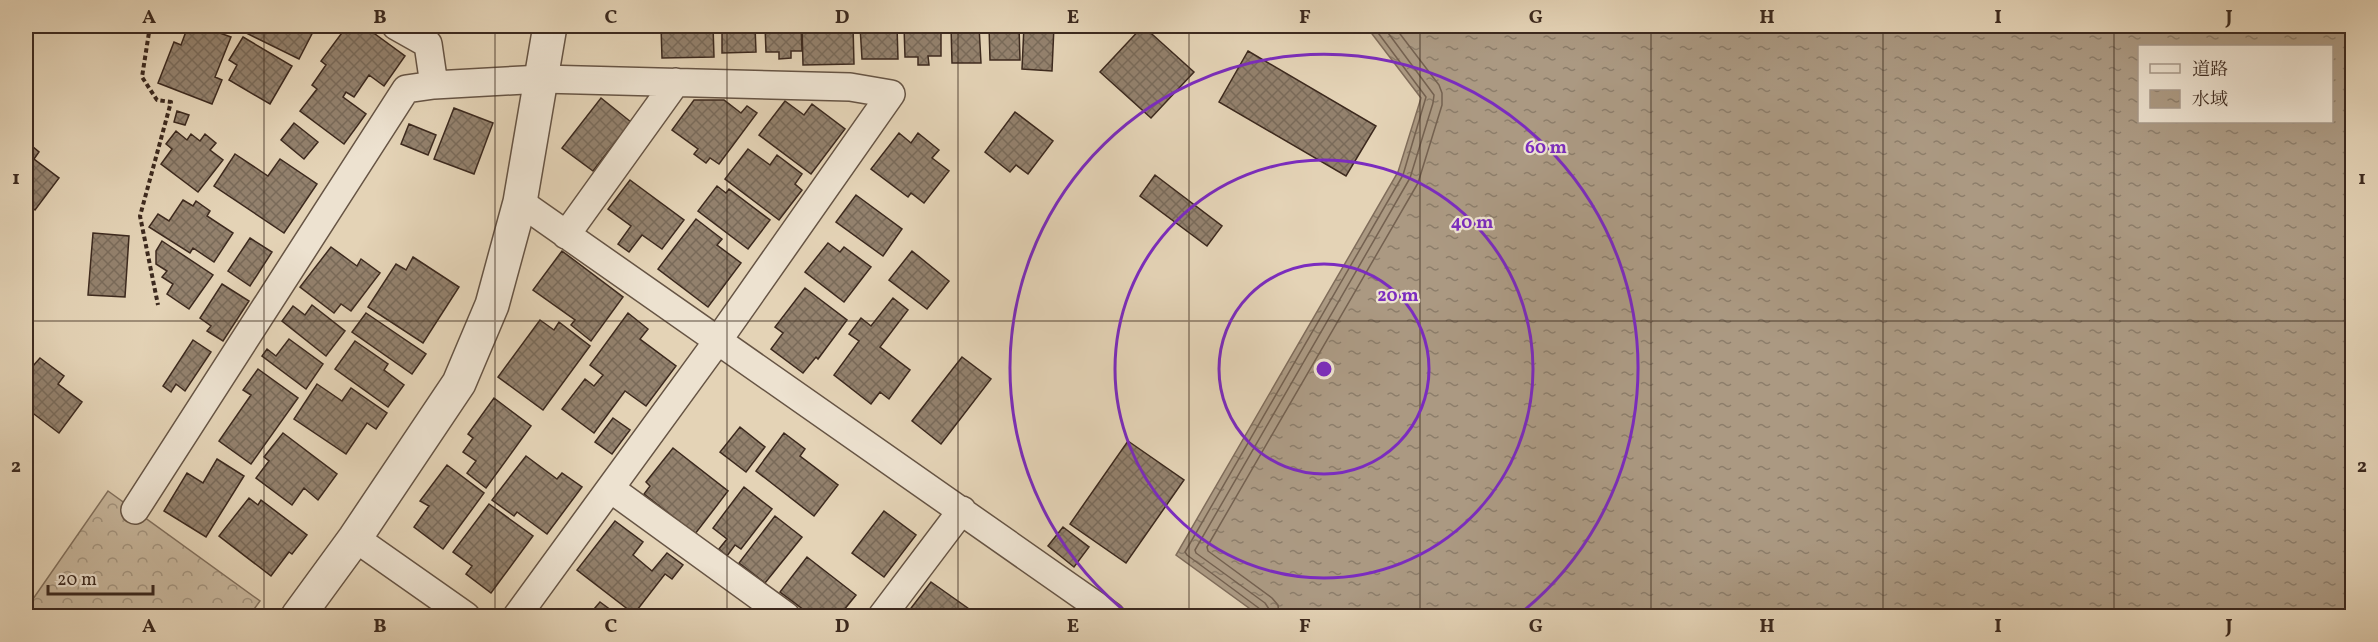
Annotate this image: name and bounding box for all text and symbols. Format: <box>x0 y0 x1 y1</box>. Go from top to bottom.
text: A <box>142 4 156 32</box>
text: B <box>373 4 387 32</box>
text: C <box>605 4 618 32</box>
text: D <box>835 4 849 32</box>
text: E <box>1067 4 1079 32</box>
text: F <box>1299 4 1311 32</box>
text: G <box>1529 4 1543 32</box>
text: H <box>1759 4 1775 32</box>
text: I <box>1994 4 2002 32</box>
text: J <box>2224 4 2233 32</box>
legend <box>2138 45 2333 123</box>
text: 道路 <box>2192 58 2228 83</box>
text: 水域 <box>2192 88 2228 113</box>
text: 60 m <box>1525 136 1567 161</box>
text: 1 <box>12 165 20 193</box>
text: 1 <box>2358 165 2366 193</box>
text: 40 m <box>1451 211 1493 236</box>
text: 20 m <box>1377 284 1419 309</box>
centre of rings <box>1314 359 1334 379</box>
text: 2 <box>11 453 21 481</box>
text: 2 <box>2357 453 2367 481</box>
scale bar <box>48 558 153 596</box>
text: 20 m <box>57 568 97 593</box>
text: A <box>142 613 156 641</box>
text: B <box>373 613 387 641</box>
text: C <box>605 613 618 641</box>
text: D <box>835 613 849 641</box>
text: E <box>1067 613 1079 641</box>
text: F <box>1299 613 1311 641</box>
text: G <box>1529 613 1543 641</box>
text: H <box>1759 613 1775 641</box>
text: I <box>1994 613 2002 641</box>
text: J <box>2224 613 2233 641</box>

